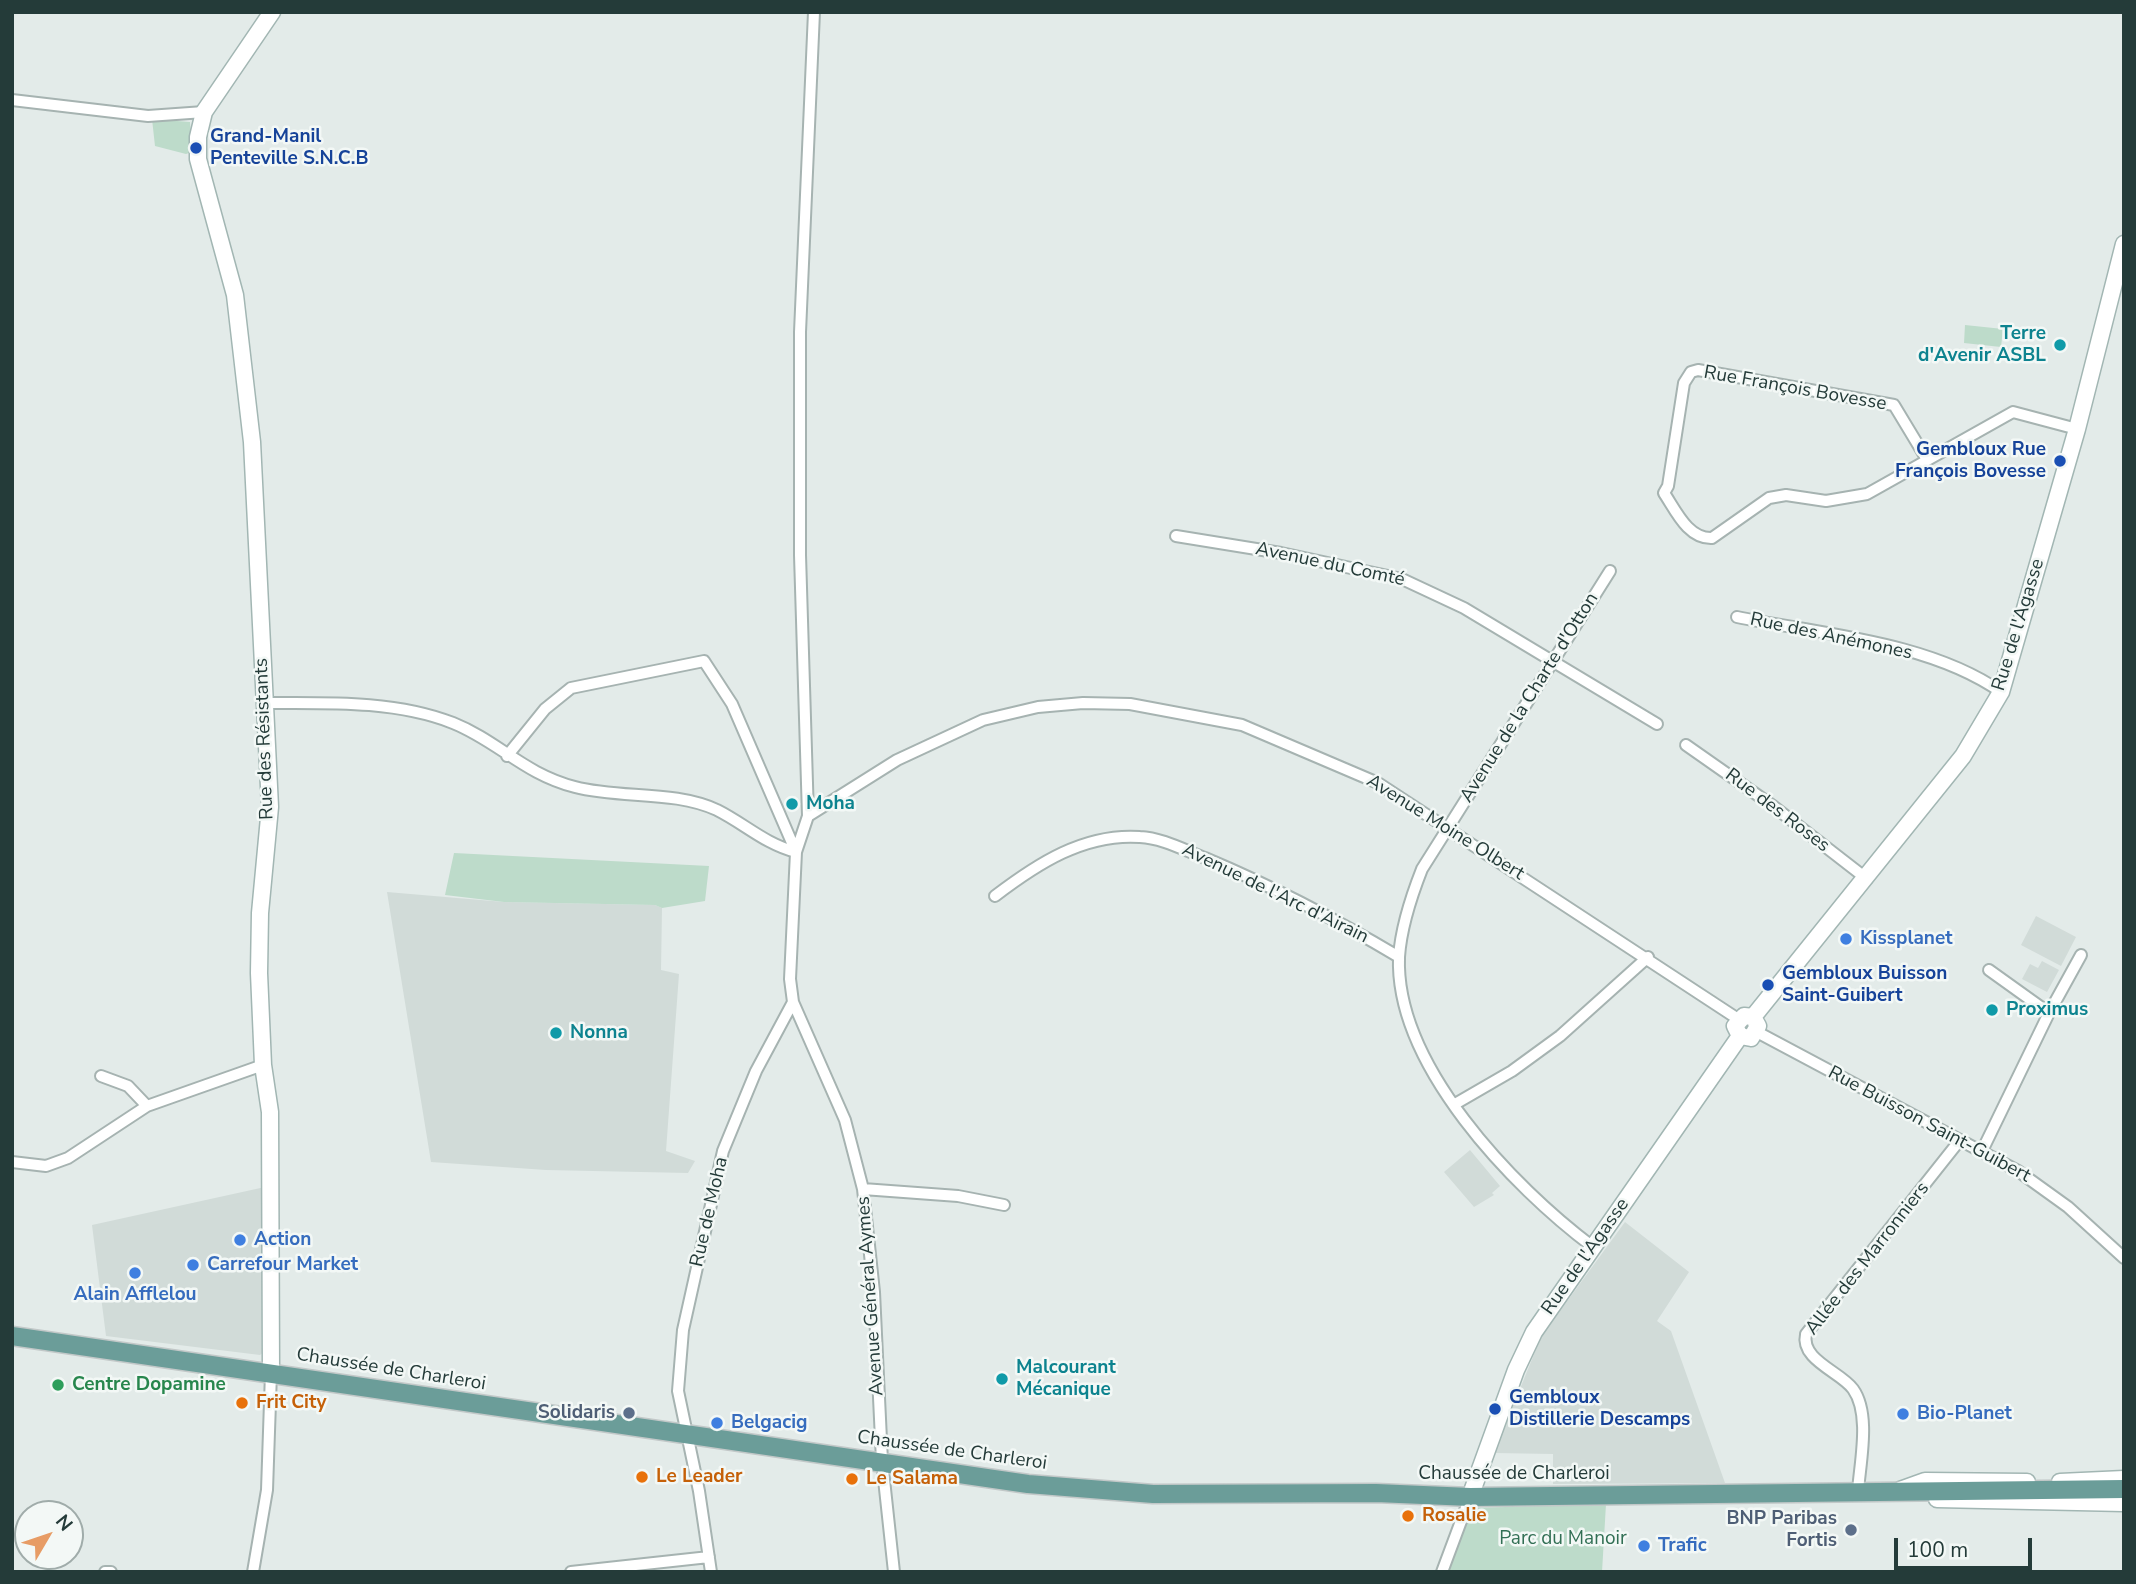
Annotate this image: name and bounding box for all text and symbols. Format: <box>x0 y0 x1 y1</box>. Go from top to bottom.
place label: Grand-Manil Penteville S.N.C.B <box>210 126 369 170</box>
marker: Grand-Manil Penteville S.N.C.B <box>188 140 204 156</box>
place label: Terre d'Avenir ASBL <box>1918 323 2046 367</box>
marker: Terre d'Avenir ASBL <box>2052 337 2068 353</box>
street label: Rue François Bovesse <box>1702 362 1888 416</box>
place label: Gembloux Rue François Bovesse <box>1895 439 2046 483</box>
marker: Gembloux Rue François Bovesse <box>2052 453 2068 469</box>
street label: Avenue du Comté <box>1253 538 1407 592</box>
street label: Rue de l'Agasse <box>1988 556 2050 694</box>
street label: Avenue de la Charte d'Otton <box>1456 589 1604 807</box>
street label: Rue des Anémones <box>1748 609 1914 665</box>
street label: Rue des Résistants <box>251 658 279 820</box>
street label: Rue des Roses <box>1720 764 1834 858</box>
street label: Avenue Moine Olbert <box>1362 770 1528 886</box>
place label: Moha <box>806 793 855 815</box>
marker: Moha <box>784 796 800 812</box>
street label: Avenue de l'Arc d'Airain <box>1178 839 1372 949</box>
place label: Kissplanet <box>1860 928 1953 950</box>
marker: Kissplanet <box>1838 931 1854 947</box>
place label: Gembloux Buisson Saint-Guibert <box>1782 963 1947 1007</box>
marker: Gembloux Buisson Saint-Guibert <box>1760 977 1776 993</box>
place label: Proximus <box>2006 999 2088 1021</box>
marker: Proximus <box>1984 1002 2000 1018</box>
place label: Nonna <box>570 1022 628 1044</box>
marker: Nonna <box>548 1025 564 1041</box>
street label: Rue Buisson Saint-Guibert <box>1824 1062 2034 1188</box>
street label: Rue de Moha <box>686 1155 734 1269</box>
street label: Allée des Marronniers <box>1801 1178 1935 1340</box>
street label: Rue de l'Agasse <box>1537 1194 1635 1320</box>
street label: Avenue Général Aymes <box>853 1195 889 1397</box>
place label: Action <box>254 1229 311 1251</box>
marker: Action <box>232 1232 248 1248</box>
place label: Carrefour Market <box>207 1254 358 1276</box>
marker: Carrefour Market <box>185 1257 201 1273</box>
marker: Alain Afflelou <box>127 1265 143 1281</box>
place label: Alain Afflelou <box>73 1284 197 1306</box>
street label: Chaussée de Charleroi <box>295 1344 487 1396</box>
place label: Malcourant Mécanique <box>1016 1357 1116 1401</box>
marker: Malcourant Mécanique <box>994 1371 1010 1387</box>
place label: Centre Dopamine <box>72 1374 226 1396</box>
marker: Centre Dopamine <box>50 1377 66 1393</box>
place label: Gembloux Distillerie Descamps <box>1509 1387 1690 1431</box>
place label: Frit City <box>256 1392 326 1414</box>
marker: Frit City <box>234 1395 250 1411</box>
marker: Gembloux Distillerie Descamps <box>1487 1401 1503 1417</box>
place label: Solidaris <box>538 1402 615 1424</box>
place label: Bio-Planet <box>1917 1403 2012 1425</box>
marker: Solidaris <box>621 1405 637 1421</box>
marker: Bio-Planet <box>1895 1406 1911 1422</box>
place label: Belgacig <box>731 1412 807 1434</box>
marker: Belgacig <box>709 1415 725 1431</box>
street label: Chaussée de Charleroi <box>856 1426 1048 1476</box>
street label: Chaussée de Charleroi <box>1418 1463 1610 1485</box>
place label: Le Leader <box>656 1466 742 1488</box>
place label: Le Salama <box>866 1468 958 1490</box>
marker: Le Leader <box>634 1469 650 1485</box>
marker: Le Salama <box>844 1471 860 1487</box>
north arrow <box>14 1500 84 1570</box>
place label: Rosalie <box>1422 1505 1487 1527</box>
marker: Rosalie <box>1400 1508 1416 1524</box>
place label: BNP Paribas Fortis <box>1726 1508 1837 1552</box>
text: N <box>49 1509 78 1537</box>
marker: BNP Paribas Fortis <box>1843 1522 1859 1538</box>
scale bar <box>1898 1524 2036 1568</box>
park label: Parc du Manoir <box>1499 1528 1627 1550</box>
place label: Trafic <box>1658 1535 1707 1557</box>
text: 100 m <box>1907 1536 1968 1564</box>
marker: Trafic <box>1636 1538 1652 1554</box>

